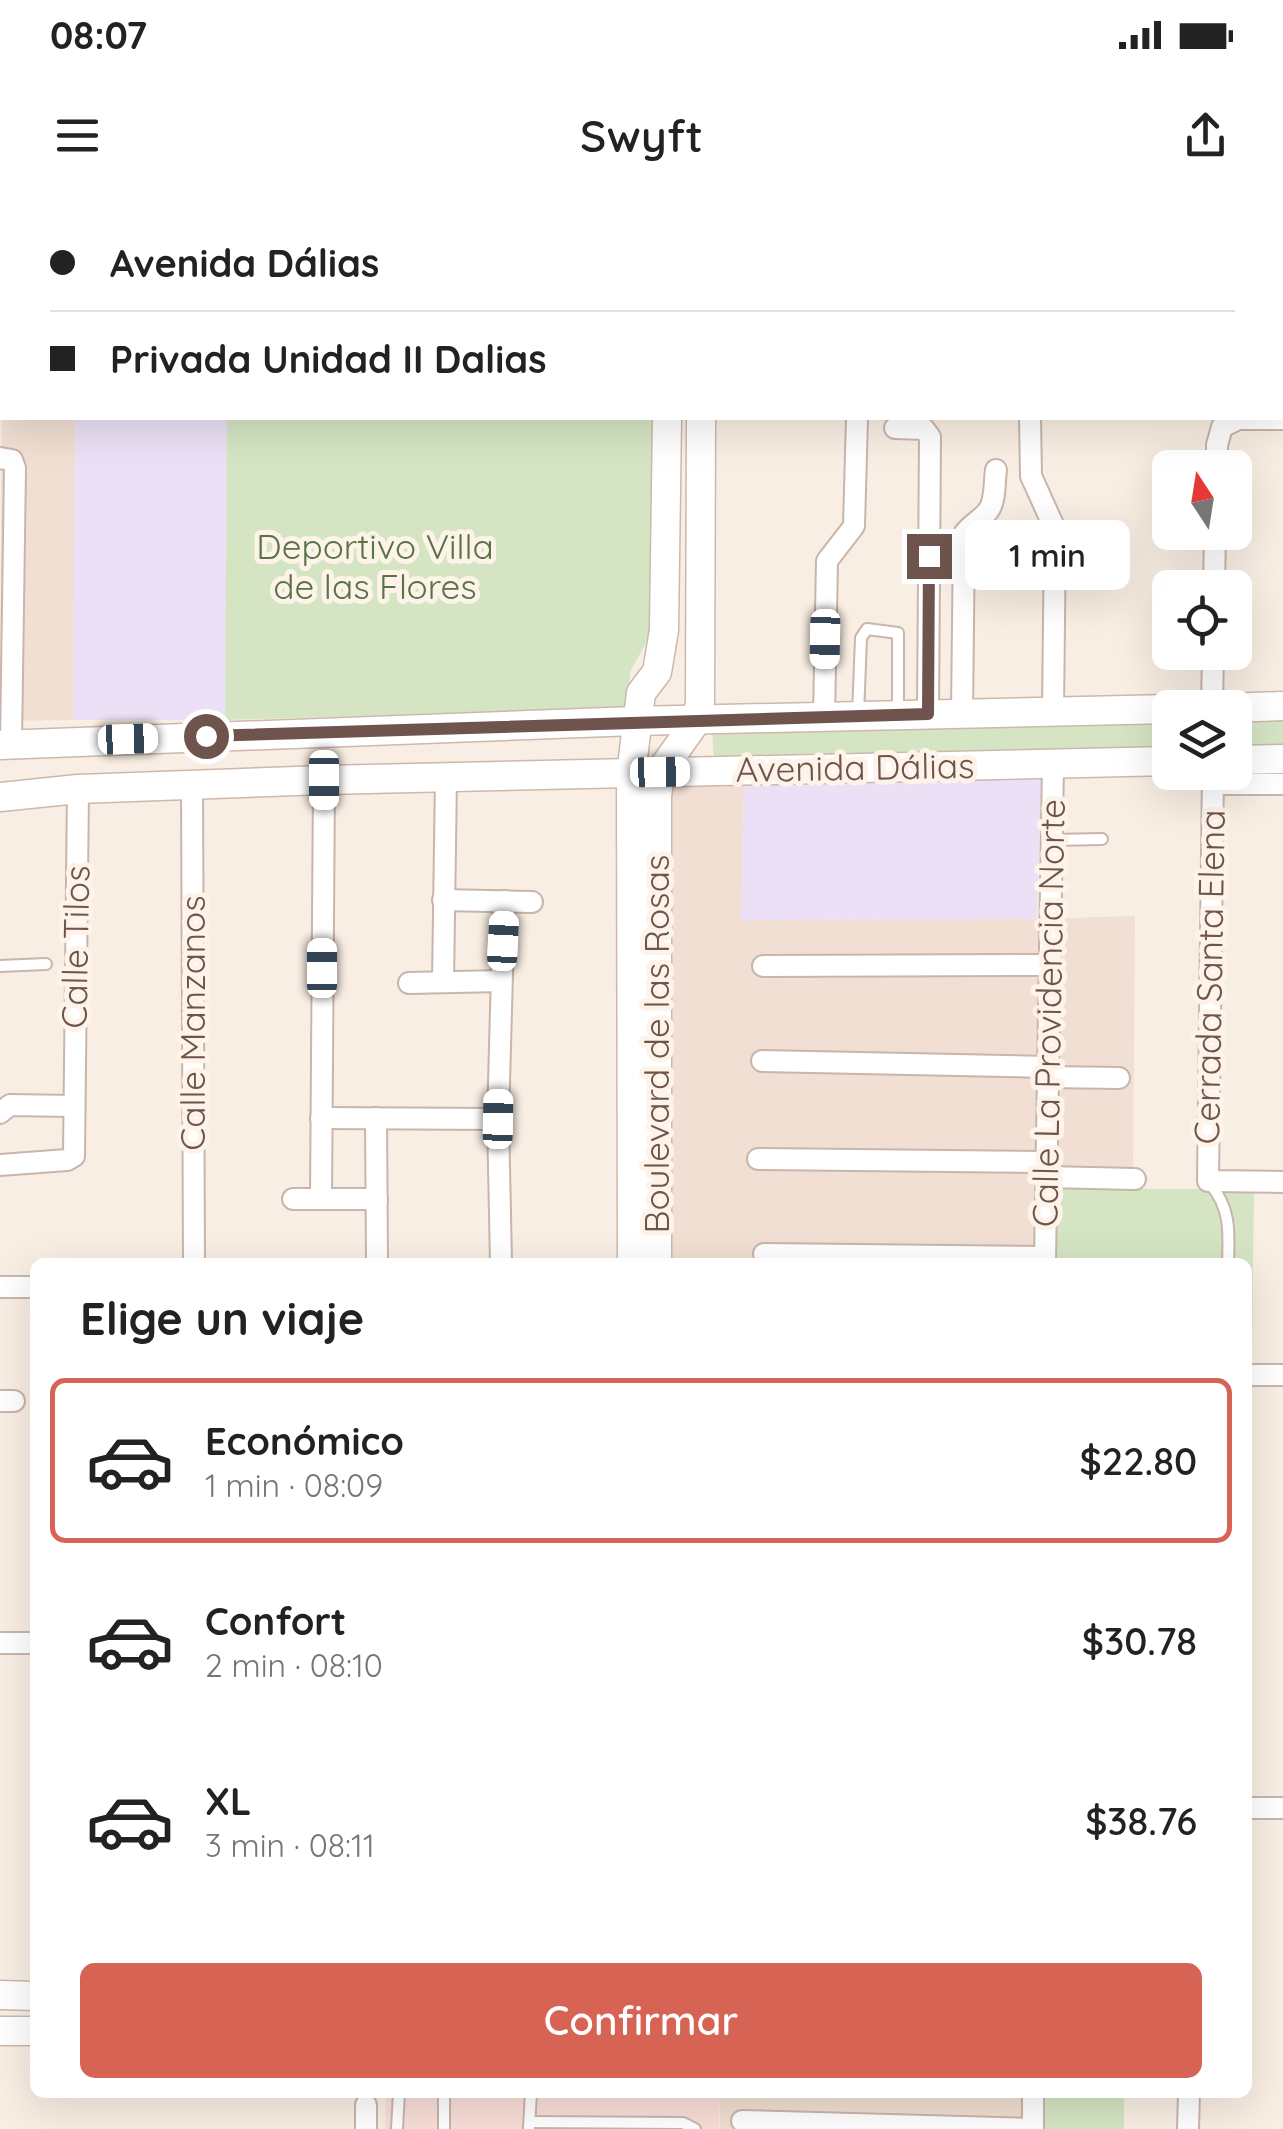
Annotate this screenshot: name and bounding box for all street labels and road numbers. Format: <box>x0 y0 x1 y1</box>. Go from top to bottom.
street label: Avenida Dálias <box>735 743 975 791</box>
street label: Calle La Providencia Norte <box>1022 799 1074 1227</box>
street label: Cerrada Santa Elena <box>1184 809 1234 1145</box>
street label: Boulevard de las Rosas <box>634 855 678 1233</box>
street label: Calle Tilos <box>52 865 98 1029</box>
street label: Calle Manzanos <box>170 895 214 1151</box>

